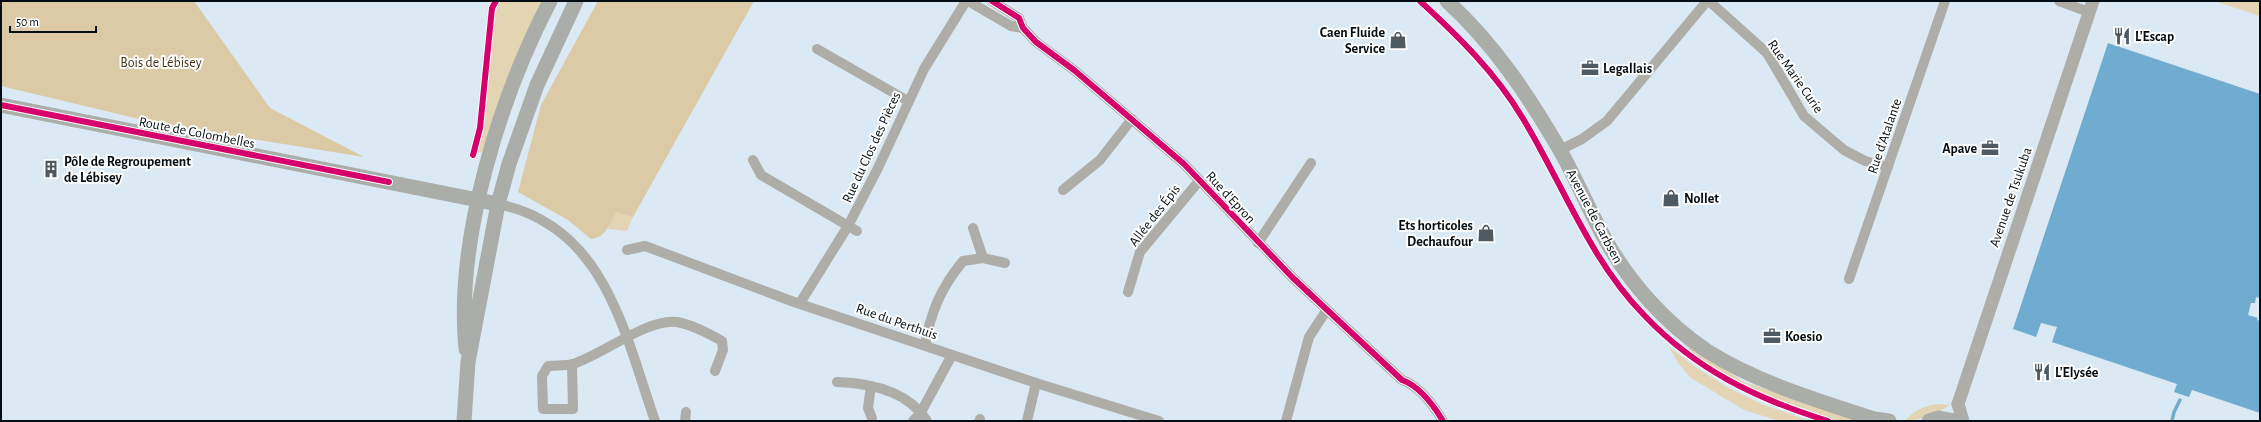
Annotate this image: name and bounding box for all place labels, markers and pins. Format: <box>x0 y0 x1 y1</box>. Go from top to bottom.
place label: Caen Fluide Service <box>1320 26 1385 56</box>
restaurant icon: L'Escap <box>2112 26 2132 46</box>
shop icon: Caen Fluide Service <box>1388 30 1408 50</box>
place label: L'Escap <box>2135 30 2174 44</box>
office icon: Legallais <box>1580 58 1600 78</box>
place label: Legallais <box>1603 62 1652 76</box>
office icon: Apave <box>1980 138 2000 158</box>
place label: Apave <box>1942 142 1977 156</box>
place label: Pôle de Regroupement de Lébisey <box>64 155 191 185</box>
building icon: Pôle de Regroupement de Lébisey <box>41 159 61 179</box>
shop icon: Nollet <box>1661 188 1681 208</box>
place label: Nollet <box>1684 192 1719 206</box>
place label: Ets horticoles Dechaufour <box>1398 219 1473 249</box>
shop icon: Ets horticoles Dechaufour <box>1476 223 1496 243</box>
office icon: Koesio <box>1762 326 1782 346</box>
place label: Koesio <box>1785 330 1822 344</box>
restaurant icon: L'Elysée <box>2032 362 2052 382</box>
place label: L'Elysée <box>2055 366 2099 380</box>

